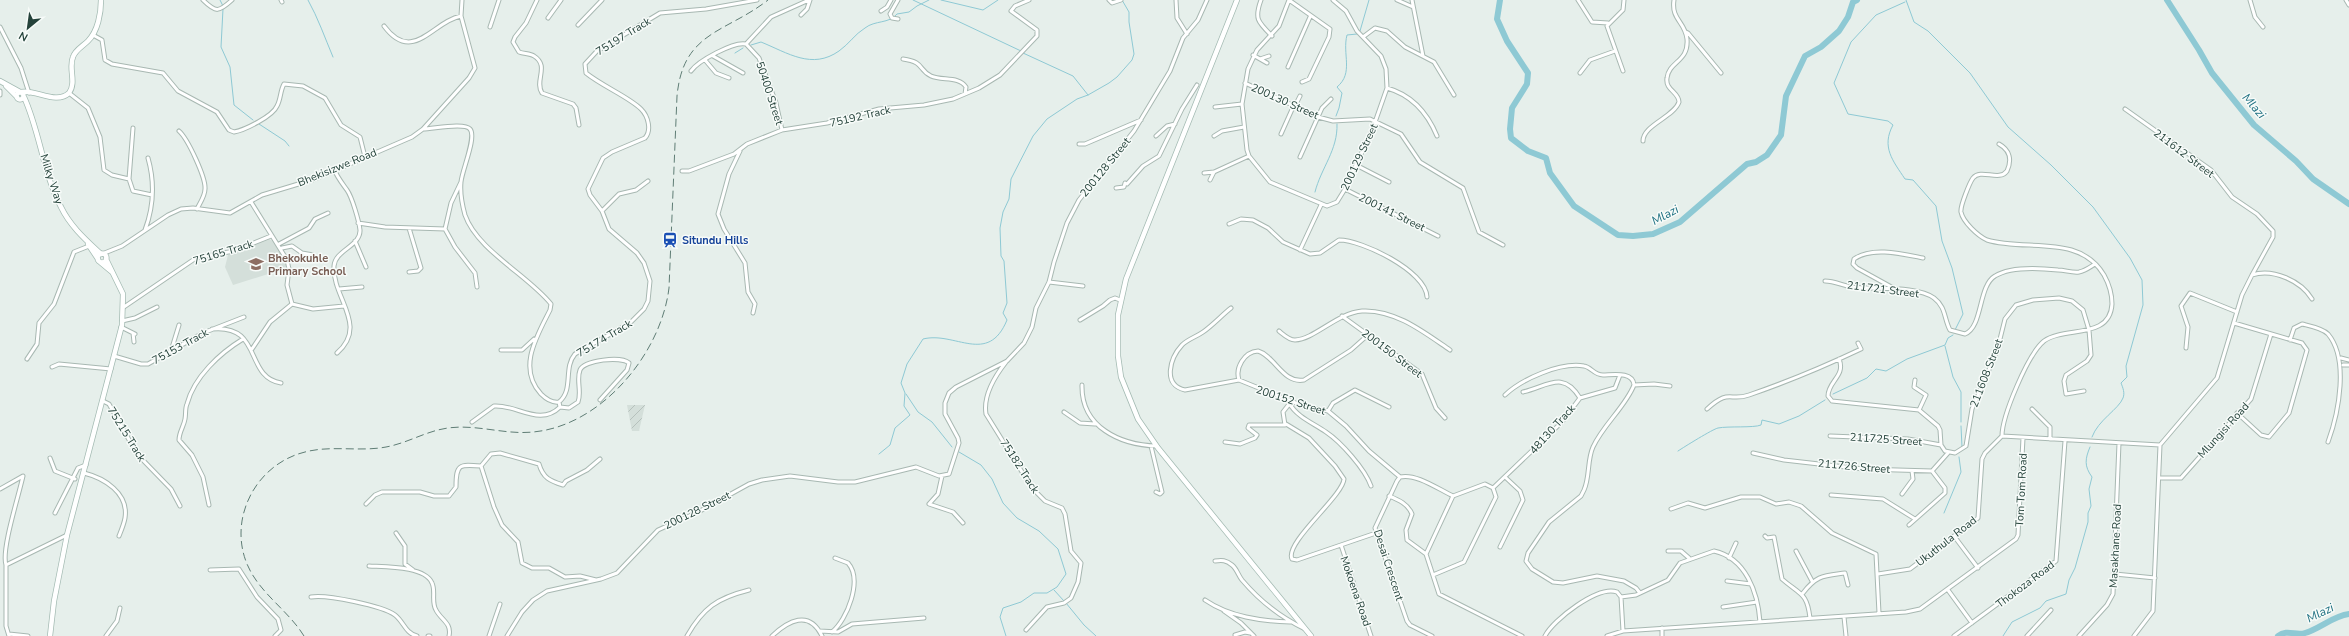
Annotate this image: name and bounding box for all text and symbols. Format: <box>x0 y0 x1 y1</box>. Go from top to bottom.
north arrow <box>8 8 48 48</box>
street label: 75197 Track <box>593 13 654 59</box>
text: N <box>16 28 31 45</box>
street label: 50400 Street <box>752 60 787 127</box>
street label: 200130 Street <box>1249 80 1321 123</box>
water label: Mlazi <box>2239 90 2270 122</box>
street label: 75192 Track <box>828 102 892 131</box>
street label: 200129 Street <box>1337 121 1382 193</box>
street label: 211612 Street <box>2150 126 2217 181</box>
street label: 200128 Street <box>1077 134 1134 200</box>
street label: Bhekisizwe Road <box>295 145 379 190</box>
street label: Milky Way <box>36 152 67 206</box>
street label: 200141 Street <box>1356 190 1428 235</box>
water label: Mlazi <box>1649 201 1682 229</box>
station icon: Situndu Hills <box>661 231 679 249</box>
place label: Situndu Hills <box>682 233 748 248</box>
street label: 75165 Track <box>191 236 255 269</box>
place label: Bhekokuhle Primary School <box>268 251 346 279</box>
school or university icon: Bhekokuhle Primary School <box>247 255 265 273</box>
street label: 211721 Street <box>1846 278 1920 301</box>
street label: 75174 Track <box>574 316 635 361</box>
street label: 75153 Track <box>150 325 211 368</box>
street label: 200150 Street <box>1358 326 1425 381</box>
street label: 211608 Street <box>1966 337 2006 410</box>
street label: 200152 Street <box>1254 382 1328 419</box>
street label: Mlungisi Road <box>2194 399 2252 461</box>
street label: 48130 Track <box>1526 401 1579 457</box>
street label: 75215 Track <box>104 404 150 465</box>
street label: 211725 Street <box>1849 429 1923 450</box>
street label: 75182 Track <box>996 436 1043 497</box>
street label: Tom Tom Road <box>2012 453 2031 527</box>
street label: 211726 Street <box>1817 456 1891 477</box>
street label: 200128 Street <box>661 488 733 533</box>
street label: Masakhane Road <box>2106 503 2125 589</box>
street label: Ukuthula Road <box>1913 513 1980 570</box>
street label: Desai Crescent <box>1370 528 1407 603</box>
street label: Mokoena Road <box>1336 554 1375 628</box>
street label: Thokoza Road <box>1993 557 2058 611</box>
water label: Mlazi <box>2304 599 2337 626</box>

